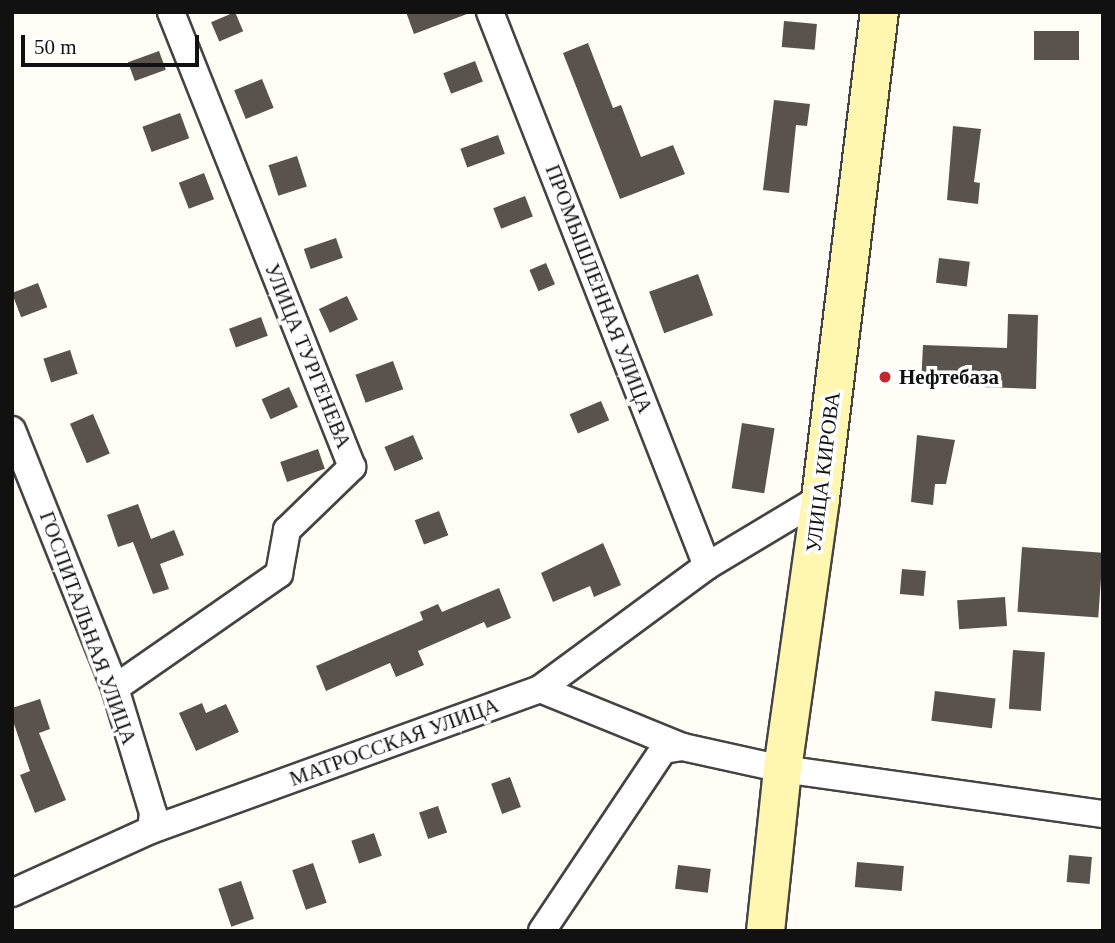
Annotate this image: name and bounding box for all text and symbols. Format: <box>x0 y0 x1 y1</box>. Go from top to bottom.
scale bar <box>24 21 203 65</box>
text: 50 m <box>34 35 77 59</box>
street label: ПРОМЫШЛЕННАЯ УЛИЦА <box>540 161 658 417</box>
street label: УЛИЦА ТУРГЕНЕВА <box>259 260 357 452</box>
place label: Нефтебаза <box>899 364 999 390</box>
marker: Нефтебаза <box>877 369 893 385</box>
street label: УЛИЦА КИРОВА <box>801 390 845 554</box>
street label: ГОСПИТАЛЬНАЯ УЛИЦА <box>34 508 142 748</box>
street label: МАТРОССКАЯ УЛИЦА <box>286 692 502 792</box>

